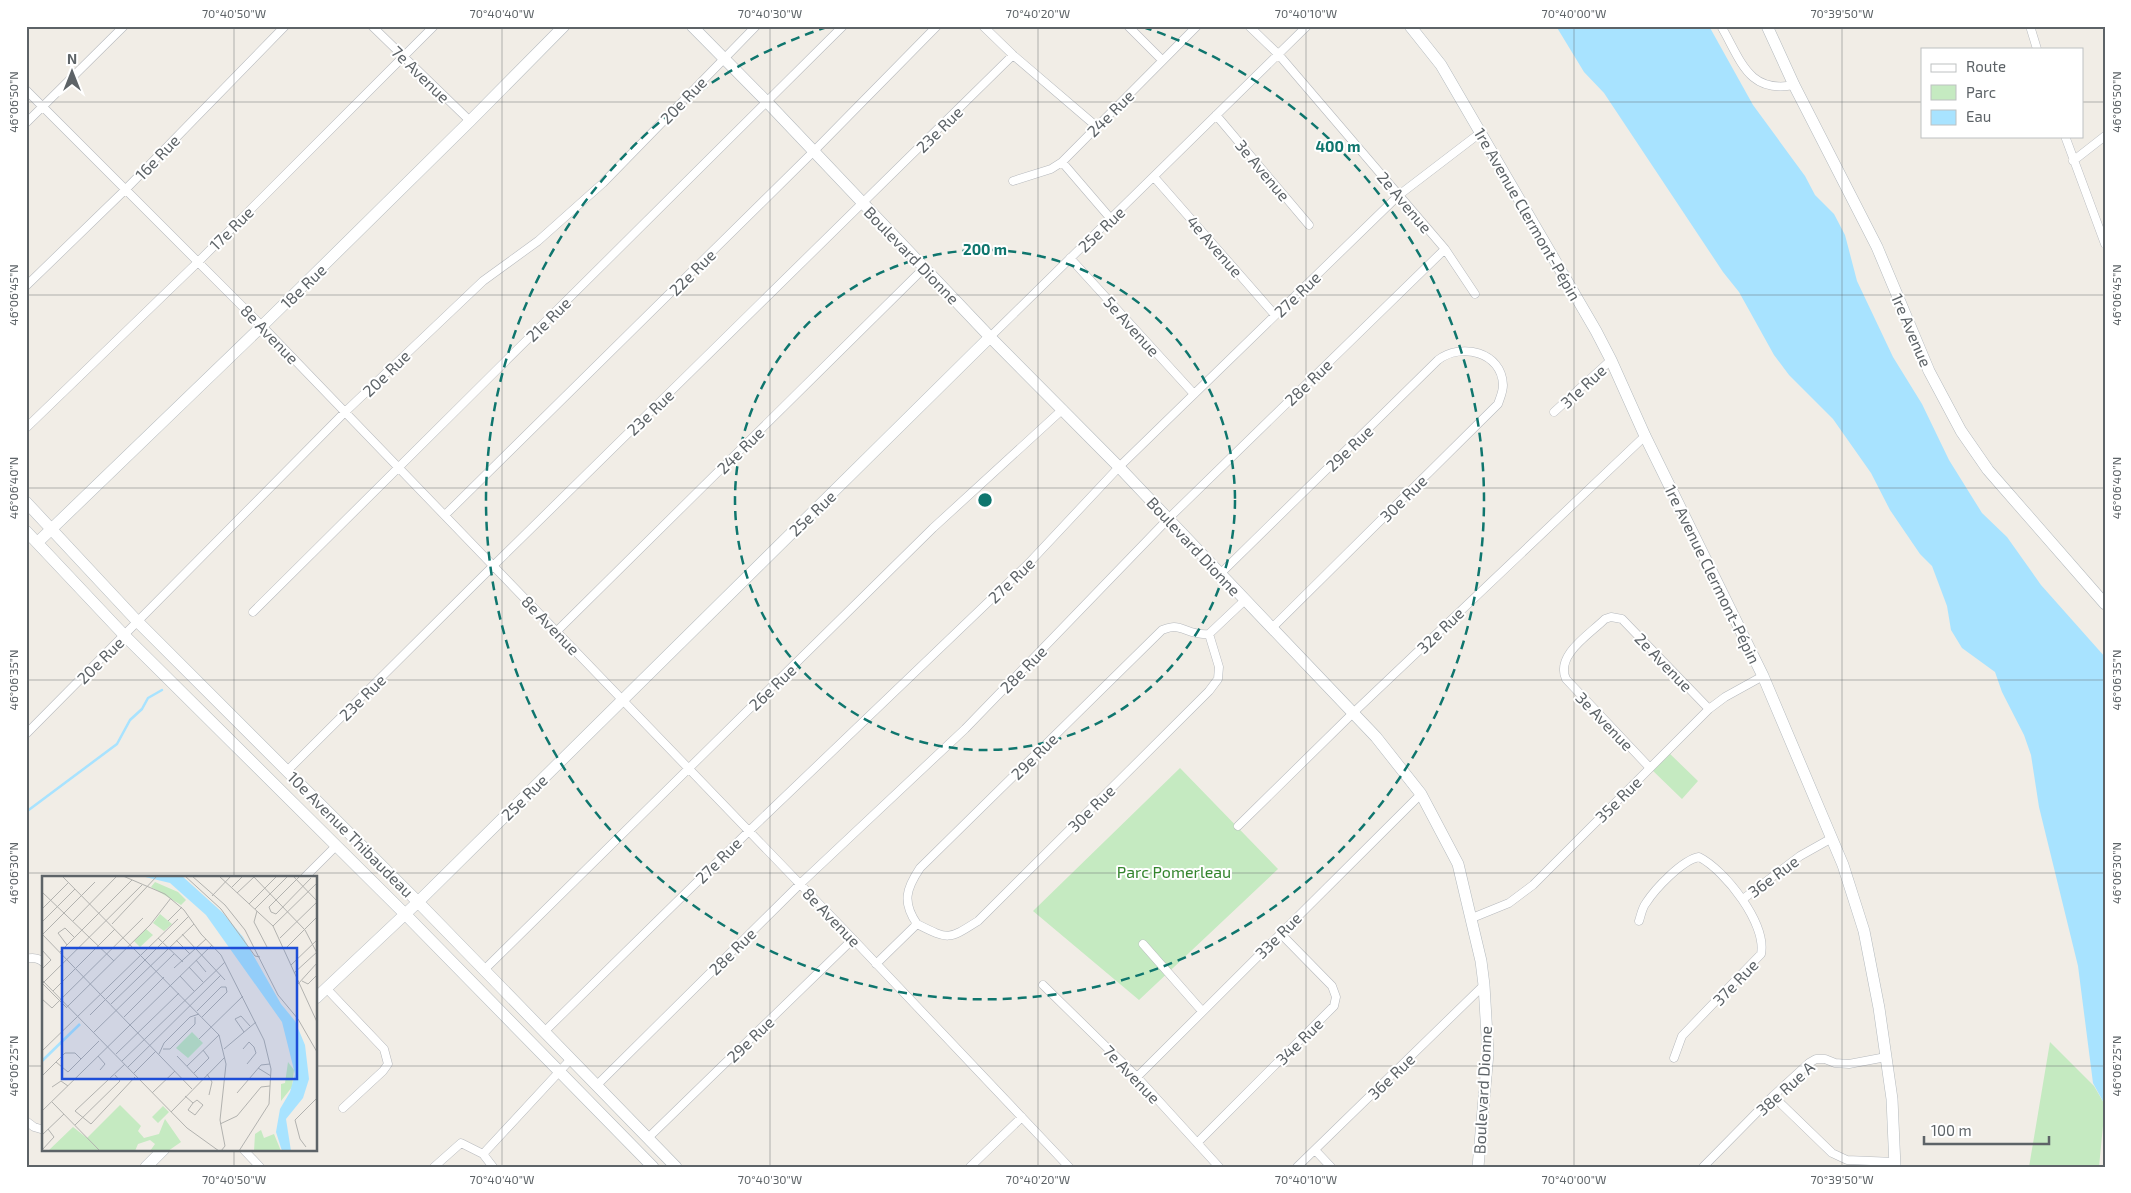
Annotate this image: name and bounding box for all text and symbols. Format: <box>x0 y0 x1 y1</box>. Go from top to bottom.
text: 70°40'50"W <box>202 6 266 20</box>
text: 70°40'40"W <box>470 6 534 20</box>
text: 70°40'30"W <box>738 6 802 20</box>
text: 70°40'20"W <box>1006 6 1070 20</box>
text: 70°40'10"W <box>1275 6 1337 20</box>
text: 70°40'00"W <box>1542 6 1606 20</box>
text: 70°39'50"W <box>1810 6 1874 20</box>
street label: 7e Avenue <box>388 42 454 106</box>
north arrow <box>48 48 98 98</box>
legend <box>1921 48 2084 138</box>
text: N <box>67 50 77 67</box>
text: Route <box>1966 57 2006 75</box>
text: 46°06'50"N <box>6 71 20 133</box>
text: 46°06'50"N <box>2109 71 2123 133</box>
street label: 20e Rue <box>656 72 710 128</box>
text: Parc <box>1966 83 1996 101</box>
street label: 24e Rue <box>1083 86 1137 140</box>
street label: 23e Rue <box>912 102 966 156</box>
text: Eau <box>1966 107 1991 125</box>
street label: 1re Avenue Clermont-Pépin <box>1471 124 1585 304</box>
street label: 16e Rue <box>131 131 183 183</box>
street label: 3e Avenue <box>1232 135 1294 205</box>
text: 400 m <box>1316 137 1360 155</box>
street label: 2e Avenue <box>1374 167 1436 237</box>
street label: 17e Rue <box>205 202 257 254</box>
street label: Boulevard Dionne <box>861 202 963 308</box>
street label: 25e Rue <box>1074 202 1128 256</box>
street label: 4e Avenue <box>1183 211 1247 281</box>
text: 200 m <box>963 240 1007 258</box>
street label: 22e Rue <box>665 245 719 299</box>
street label: 18e Rue <box>276 260 330 312</box>
text: 46°06'45"N <box>6 264 20 326</box>
text: 46°06'45"N <box>2109 264 2123 326</box>
street label: 27e Rue <box>1270 267 1324 321</box>
street label: 1re Avenue <box>1888 290 1936 370</box>
street label: 5e Avenue <box>1100 292 1164 360</box>
street label: 21e Rue <box>522 293 574 345</box>
street label: 8e Avenue <box>237 300 303 368</box>
street label: 20e Rue <box>358 346 414 400</box>
street label: 28e Rue <box>1280 355 1336 409</box>
street label: 31e Rue <box>1556 360 1610 412</box>
street label: 23e Rue <box>623 385 677 439</box>
street label: 29e Rue <box>1322 421 1376 475</box>
street label: 24e Rue <box>713 423 767 477</box>
text: 46°06'40"N <box>6 457 20 519</box>
text: 46°06'40"N <box>2109 457 2123 519</box>
street label: 30e Rue <box>1376 471 1430 525</box>
street label: 1re Avenue Clermont-Pépin <box>1661 482 1765 666</box>
street label: 25e Rue <box>785 486 839 540</box>
centre of rings <box>976 491 994 509</box>
street label: Boulevard Dionne <box>1143 493 1245 599</box>
street label: 27e Rue <box>984 553 1038 607</box>
street label: 8e Avenue <box>518 591 584 659</box>
street label: 32e Rue <box>1413 603 1467 657</box>
street label: 2e Avenue <box>1631 629 1697 695</box>
street label: 20e Rue <box>73 633 127 687</box>
street label: 28e Rue <box>996 641 1050 697</box>
text: 46°06'35"N <box>6 649 20 711</box>
text: 46°06'35"N <box>2109 649 2123 711</box>
street label: 26e Rue <box>745 660 799 714</box>
street label: 23e Rue <box>335 670 389 724</box>
street label: 3e Avenue <box>1572 688 1638 754</box>
street label: 29e Rue <box>1007 729 1061 783</box>
street label: 10e Avenue Thibaudeau <box>284 767 418 901</box>
street label: 25e Rue <box>497 770 551 824</box>
street label: 35e Rue <box>1591 772 1645 826</box>
street label: 30e Rue <box>1064 781 1118 835</box>
street label: 27e Rue <box>691 833 745 887</box>
text: 46°06'30"N <box>6 842 20 904</box>
text: 46°06'30"N <box>2109 842 2123 904</box>
street label: 36e Rue <box>1744 851 1802 901</box>
park label: Parc Pomerleau <box>1117 862 1231 881</box>
inset map <box>42 876 318 1150</box>
street label: 8e Avenue <box>799 883 865 951</box>
street label: 33e Rue <box>1251 908 1305 962</box>
street label: 28e Rue <box>705 924 759 978</box>
street label: 37e Rue <box>1708 955 1762 1009</box>
street label: 29e Rue <box>723 1012 777 1066</box>
street label: 34e Rue <box>1272 1014 1326 1068</box>
street label: Boulevard Dionne <box>1469 1025 1495 1155</box>
text: 46°06'25"N <box>6 1035 20 1097</box>
text: 46°06'25"N <box>2109 1035 2123 1097</box>
street label: 7e Avenue <box>1100 1041 1164 1107</box>
street label: 36e Rue <box>1364 1049 1418 1103</box>
street label: 38e Rue A <box>1752 1057 1818 1119</box>
scale bar <box>1924 1113 2048 1145</box>
text: 100 m <box>1931 1121 1972 1139</box>
text: 70°40'50"W <box>202 1172 266 1186</box>
text: 70°40'40"W <box>470 1172 534 1186</box>
text: 70°40'30"W <box>738 1172 802 1186</box>
text: 70°40'20"W <box>1006 1172 1070 1186</box>
text: 70°40'10"W <box>1275 1172 1337 1186</box>
text: 70°40'00"W <box>1542 1172 1606 1186</box>
text: 70°39'50"W <box>1810 1172 1874 1186</box>

